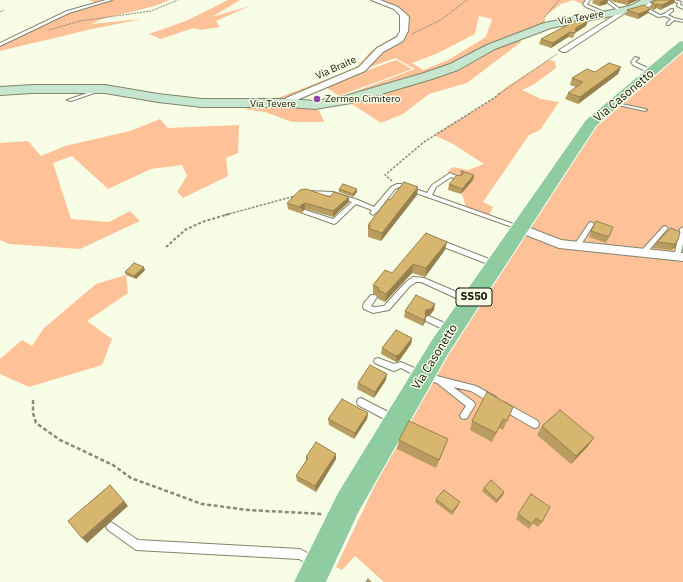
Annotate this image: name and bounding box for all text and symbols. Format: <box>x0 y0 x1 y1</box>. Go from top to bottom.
street label: Via Tevere <box>557 8 605 28</box>
street label: Via Braite <box>314 54 358 82</box>
street label: Via Casonetto <box>591 67 657 125</box>
place label: Zermen Cimitero <box>325 93 400 105</box>
marker: Zermen Cimitero <box>312 94 322 104</box>
street label: Via Tevere <box>250 98 296 110</box>
road number: SS50 <box>456 288 492 306</box>
street label: Via Casonetto <box>409 322 461 392</box>

